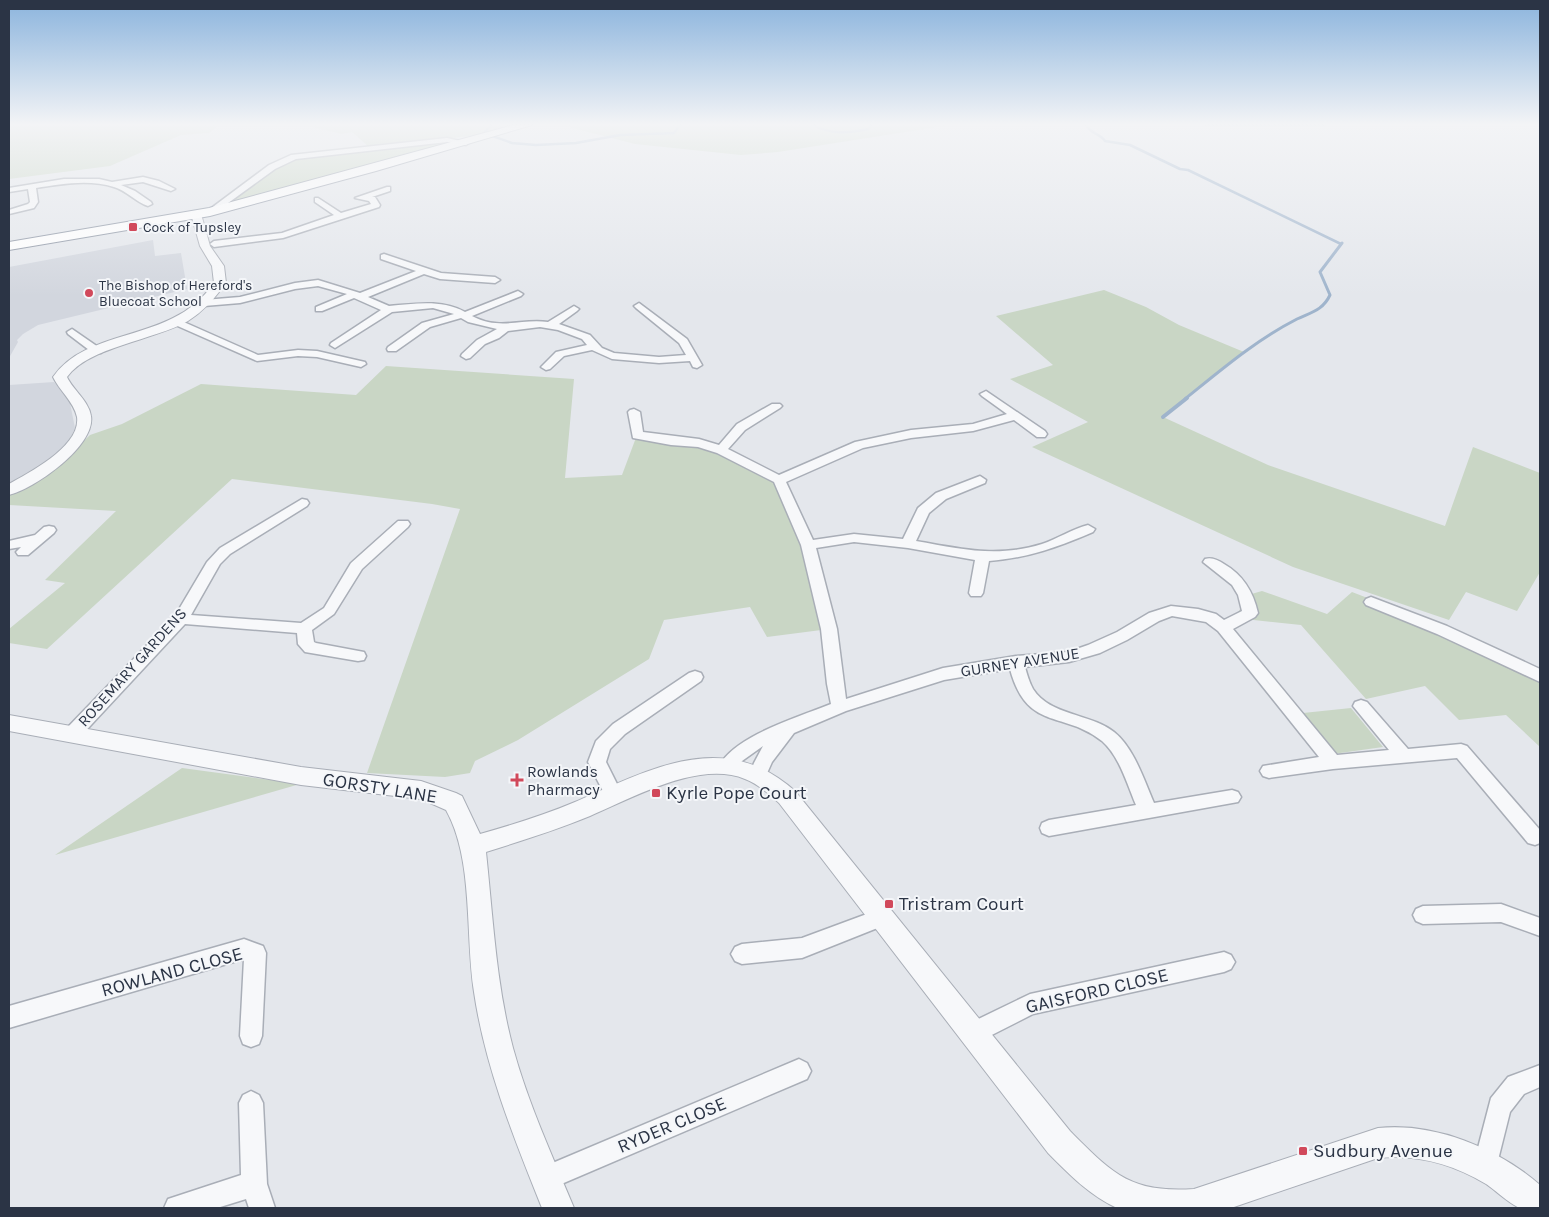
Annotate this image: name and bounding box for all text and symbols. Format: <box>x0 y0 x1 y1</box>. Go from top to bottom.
place label: Cock of Tupsley <box>143 219 242 236</box>
marker: Cock of Tupsley <box>127 221 139 233</box>
place label: The Bishop of Hereford's Bluecoat School <box>99 277 252 310</box>
marker: The Bishop of Hereford's Bluecoat School <box>83 287 95 299</box>
street label: ROSEMARY GARDENS <box>74 604 190 730</box>
street label: GURNEY AVENUE <box>959 643 1081 681</box>
place label: Rowlands Pharmacy <box>527 762 600 799</box>
street label: GORSTY LANE <box>321 768 439 808</box>
marker: Rowlands Pharmacy <box>511 774 523 786</box>
place label: Kyrle Pope Court <box>666 782 807 804</box>
marker: Kyrle Pope Court <box>650 787 662 799</box>
place label: Tristram Court <box>899 893 1024 915</box>
marker: Tristram Court <box>883 898 895 910</box>
street label: ROWLAND CLOSE <box>99 943 245 1001</box>
street label: GAISFORD CLOSE <box>1023 964 1171 1018</box>
street label: RYDER CLOSE <box>614 1092 730 1158</box>
place label: Sudbury Avenue <box>1313 1140 1453 1162</box>
marker: Sudbury Avenue <box>1297 1145 1309 1157</box>

